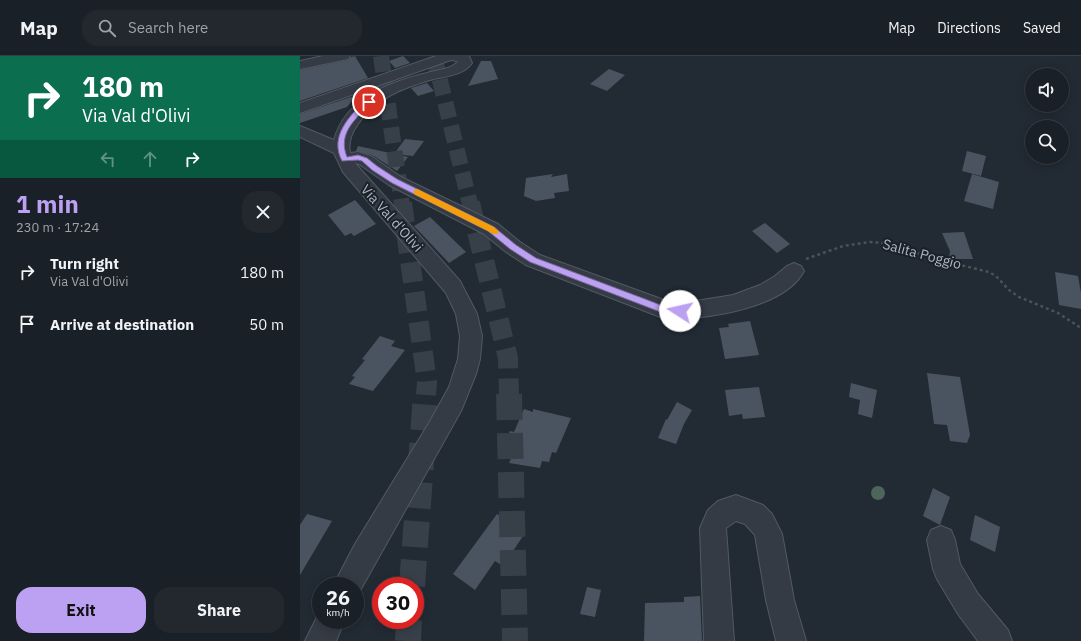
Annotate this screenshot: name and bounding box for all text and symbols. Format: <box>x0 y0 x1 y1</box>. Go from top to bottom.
search box <box>82 10 362 46</box>
text: Map <box>20 16 58 40</box>
icon: search <box>96 17 118 39</box>
text: Search here <box>128 18 208 37</box>
text: Map <box>888 19 915 37</box>
text: Directions <box>937 19 1001 37</box>
text: Saved <box>1023 19 1061 37</box>
text: 180 m <box>82 68 164 105</box>
map controls <box>1025 68 1069 164</box>
button: sound <box>1025 68 1069 112</box>
icon: right <box>16 72 68 124</box>
pin <box>352 85 386 119</box>
icon: arrive <box>358 91 380 113</box>
text: Via Val d'Olivi <box>82 104 191 127</box>
button: search <box>1025 120 1069 164</box>
icon: left <box>97 148 119 170</box>
icon: ahead <box>139 148 161 170</box>
icon: right <box>181 148 203 170</box>
street label: Via Val d'Olivi <box>357 181 427 255</box>
text: 1 min <box>16 188 79 220</box>
button: close <box>242 191 284 233</box>
text: 230 m · 17:24 <box>16 219 99 236</box>
street label: Salita Poggio <box>881 235 964 273</box>
text: Turn right <box>50 254 119 273</box>
icon: right <box>16 261 38 283</box>
text: 180 m <box>240 263 284 282</box>
text: Via Val d'Olivi <box>50 273 128 290</box>
position arrow <box>659 290 701 332</box>
icon: arrive <box>16 313 38 335</box>
text: Arrive at destination <box>50 315 194 334</box>
text: 50 m <box>249 315 284 334</box>
speed limit sign: 30 <box>372 577 424 629</box>
text: 26 <box>326 584 350 611</box>
button: Exit <box>16 587 146 633</box>
button: Share <box>154 587 284 633</box>
text: km/h <box>326 606 350 619</box>

